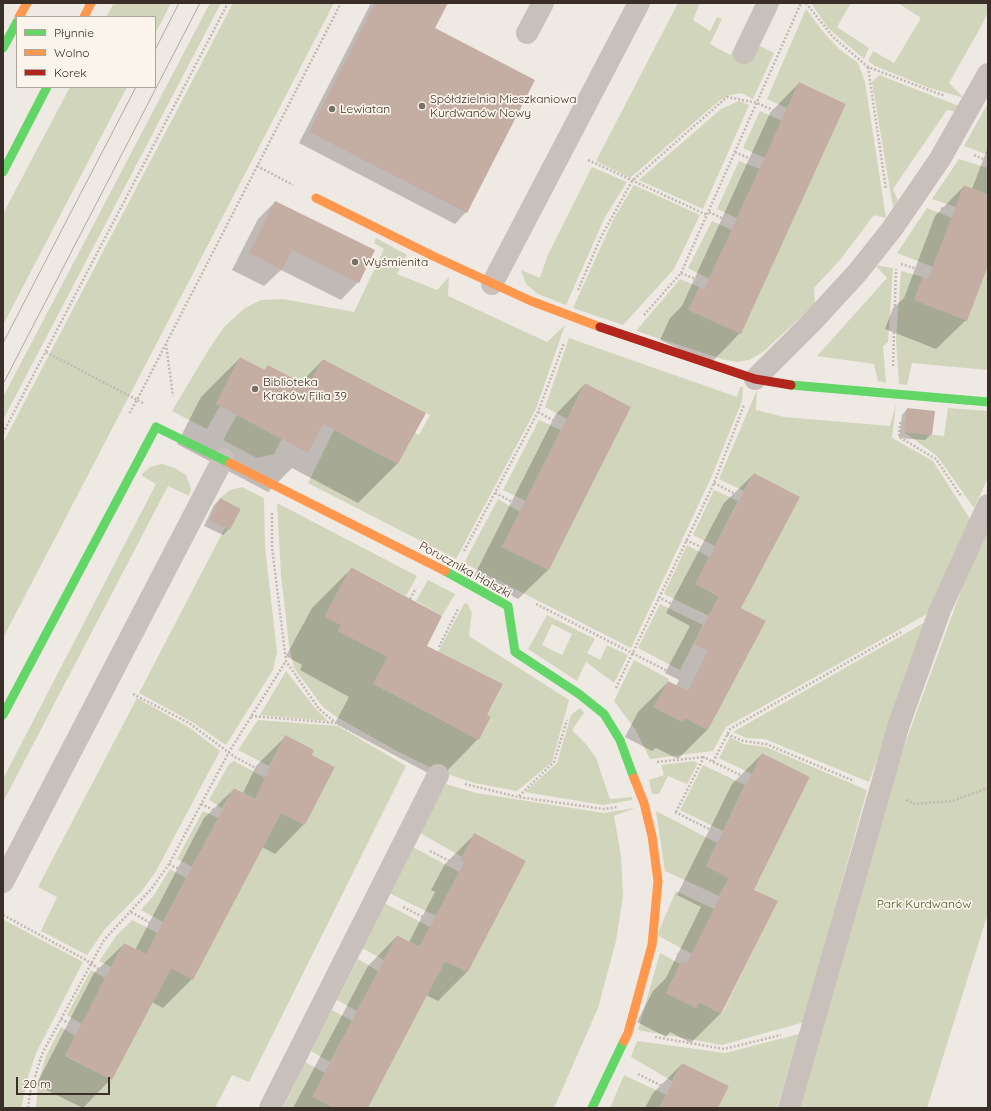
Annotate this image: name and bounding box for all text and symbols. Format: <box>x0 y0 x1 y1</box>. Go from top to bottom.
legend <box>16 16 156 88</box>
text: Płynnie <box>54 25 94 40</box>
text: Wolno <box>54 45 90 60</box>
text: Korek <box>54 65 87 80</box>
place label: Spółdzielnia Mieszkaniowa Kurdwanów Nowy <box>430 92 577 120</box>
marker: Spółdzielnia Mieszkaniowa Kurdwanów Nowy <box>417 101 427 111</box>
place label: Lewiatan <box>340 102 390 116</box>
marker: Lewiatan <box>327 104 337 114</box>
place label: Wyśmienita <box>363 255 428 269</box>
marker: Wyśmienita <box>350 257 360 267</box>
place label: Biblioteka Kraków Filia 39 <box>263 375 347 403</box>
marker: Biblioteka Kraków Filia 39 <box>250 384 260 394</box>
street label: Porucznika Halszki <box>416 539 514 601</box>
park label: Park Kurdwanów <box>877 897 971 911</box>
scale bar <box>18 1069 112 1095</box>
text: 20 m <box>23 1076 51 1091</box>

